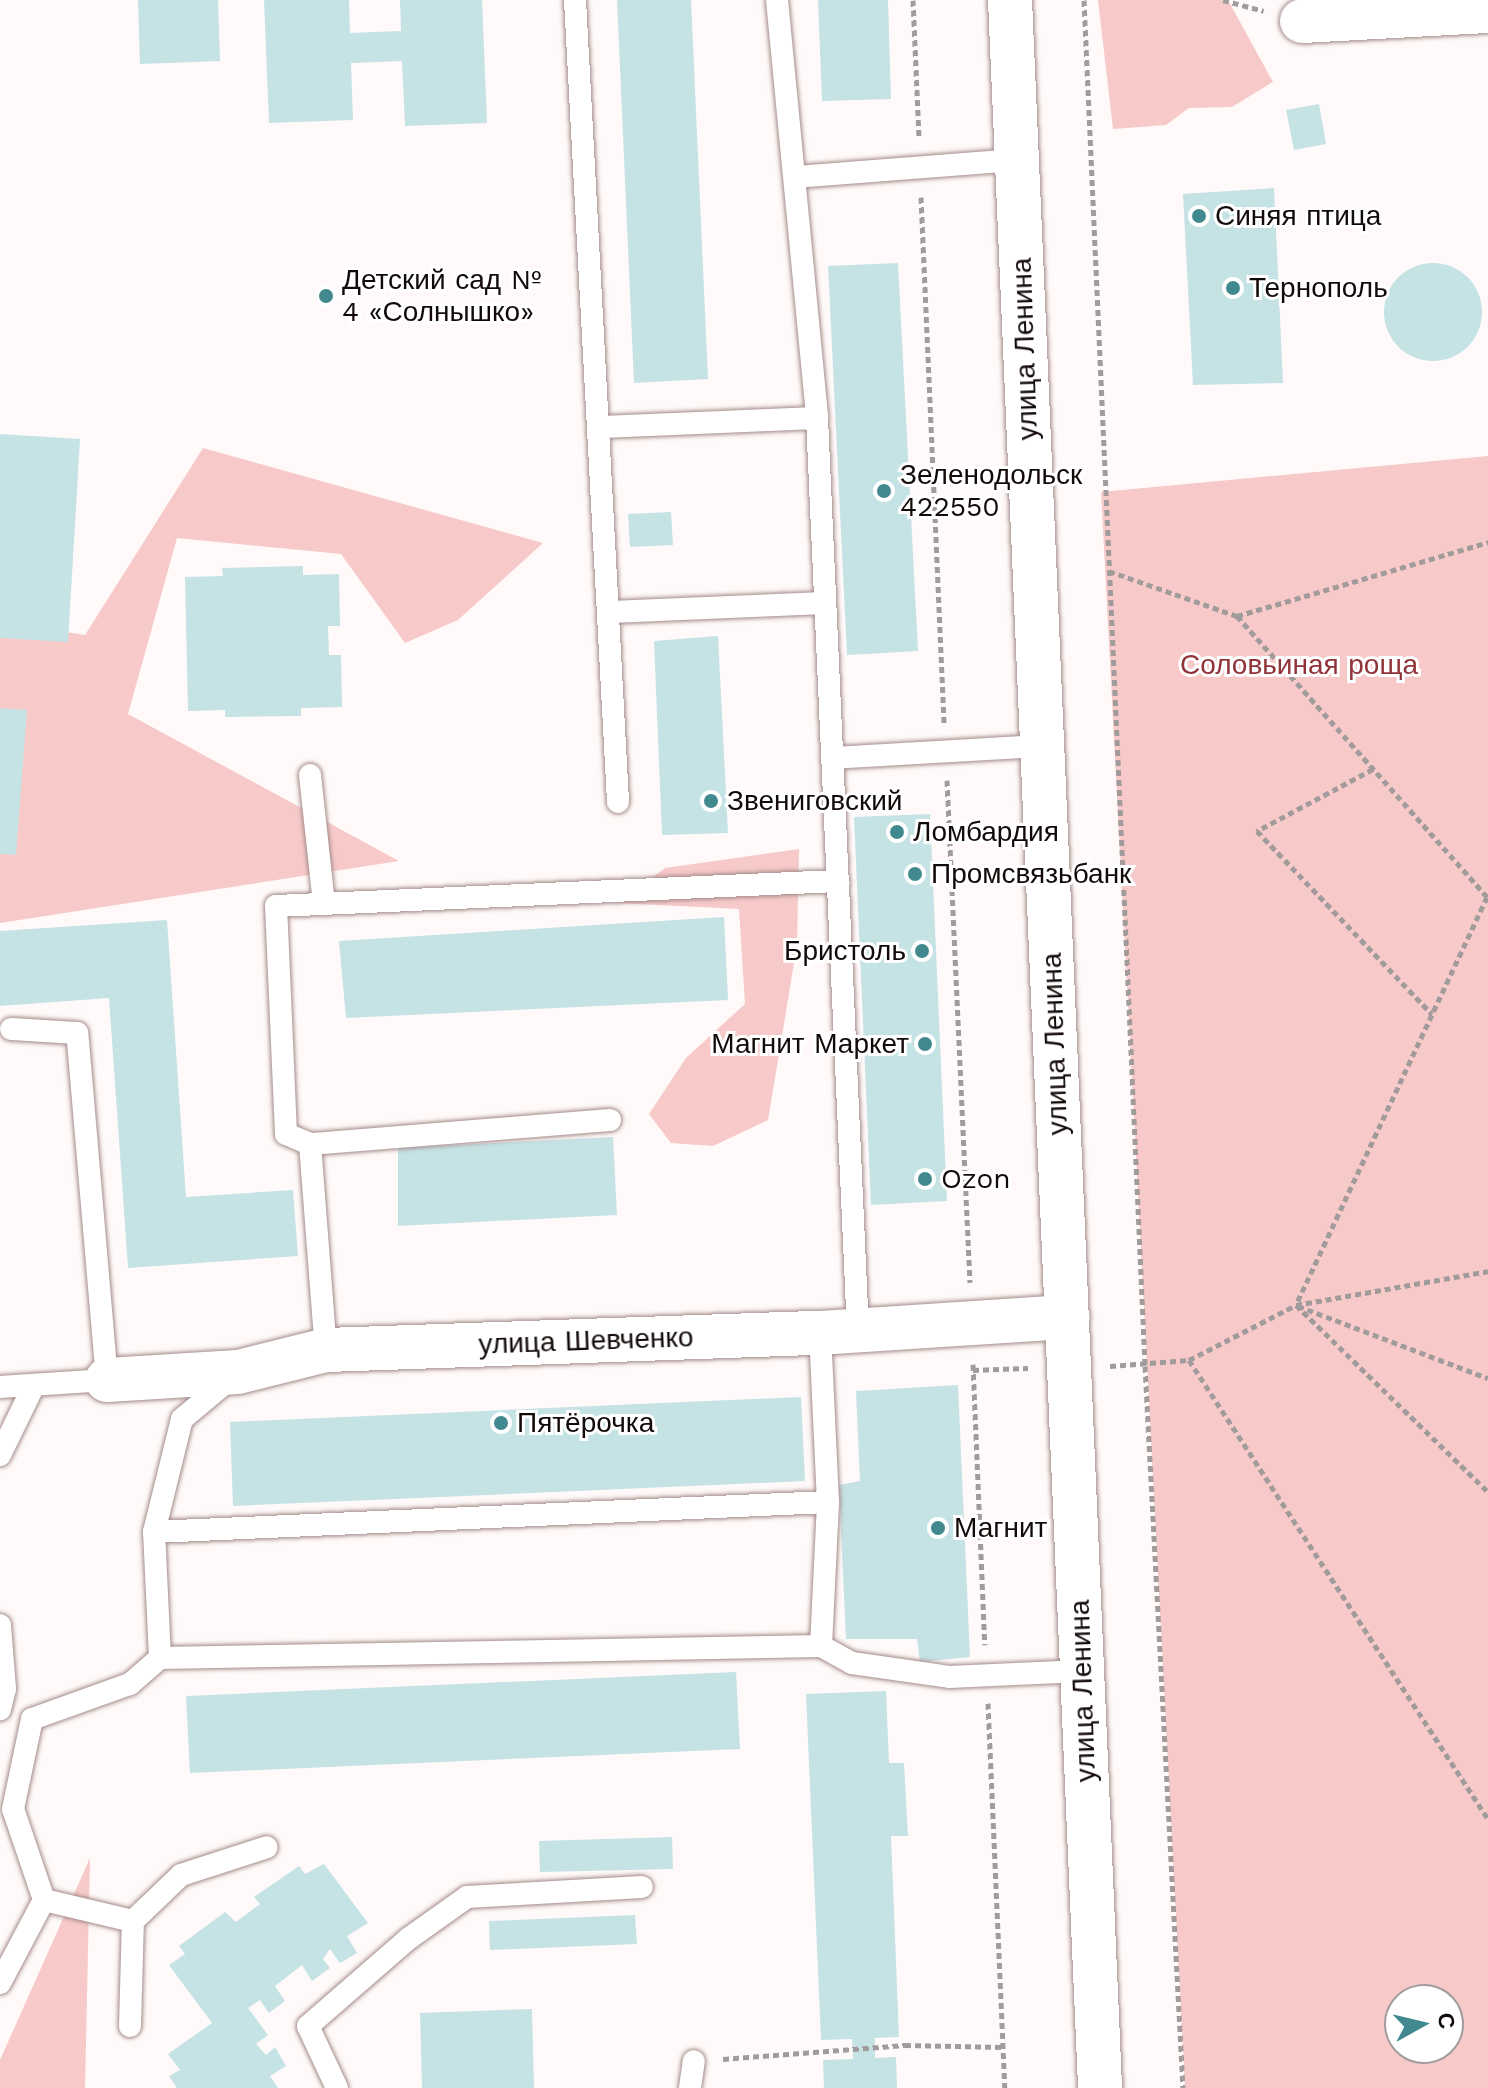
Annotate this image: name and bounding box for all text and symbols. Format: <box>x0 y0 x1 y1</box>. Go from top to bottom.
place label: Синяя птица <box>1215 199 1381 233</box>
marker: Синяя птица <box>1190 207 1208 225</box>
street label: улица Ленина <box>1005 257 1045 441</box>
place label: Детский сад № 4 «Солнышко» <box>342 263 541 329</box>
place label: Тернополь <box>1249 271 1388 305</box>
marker: Тернополь <box>1224 279 1242 297</box>
marker: Детский сад № 4 «Солнышко» <box>317 287 335 305</box>
place label: Зеленодольск 422550 <box>900 458 1082 524</box>
marker: Зеленодольск 422550 <box>875 482 893 500</box>
park label: Соловьиная роща <box>1180 648 1418 682</box>
place label: Звениговский <box>727 784 902 818</box>
marker: Звениговский <box>702 792 720 810</box>
place label: Ломбардия <box>913 815 1059 849</box>
marker: Ломбардия <box>888 823 906 841</box>
place label: Промсвязьбанк <box>931 857 1131 891</box>
marker: Промсвязьбанк <box>906 865 924 883</box>
place label: Бристоль <box>784 934 906 968</box>
marker: Бристоль <box>913 942 931 960</box>
street label: улица Ленина <box>1035 952 1075 1136</box>
place label: Магнит Маркет <box>711 1027 909 1061</box>
marker: Магнит Маркет <box>916 1035 934 1053</box>
place label: Ozon <box>941 1162 1011 1196</box>
marker: Ozon <box>916 1170 934 1188</box>
street label: улица Шевченко <box>478 1320 694 1362</box>
place label: Пятёрочка <box>517 1406 654 1440</box>
marker: Пятёрочка <box>492 1414 510 1432</box>
place label: Магнит <box>954 1511 1047 1545</box>
marker: Магнит <box>929 1519 947 1537</box>
street label: улица Ленина <box>1063 1599 1103 1783</box>
north arrow <box>1384 1984 1464 2064</box>
text: С <box>1433 2011 1460 2030</box>

